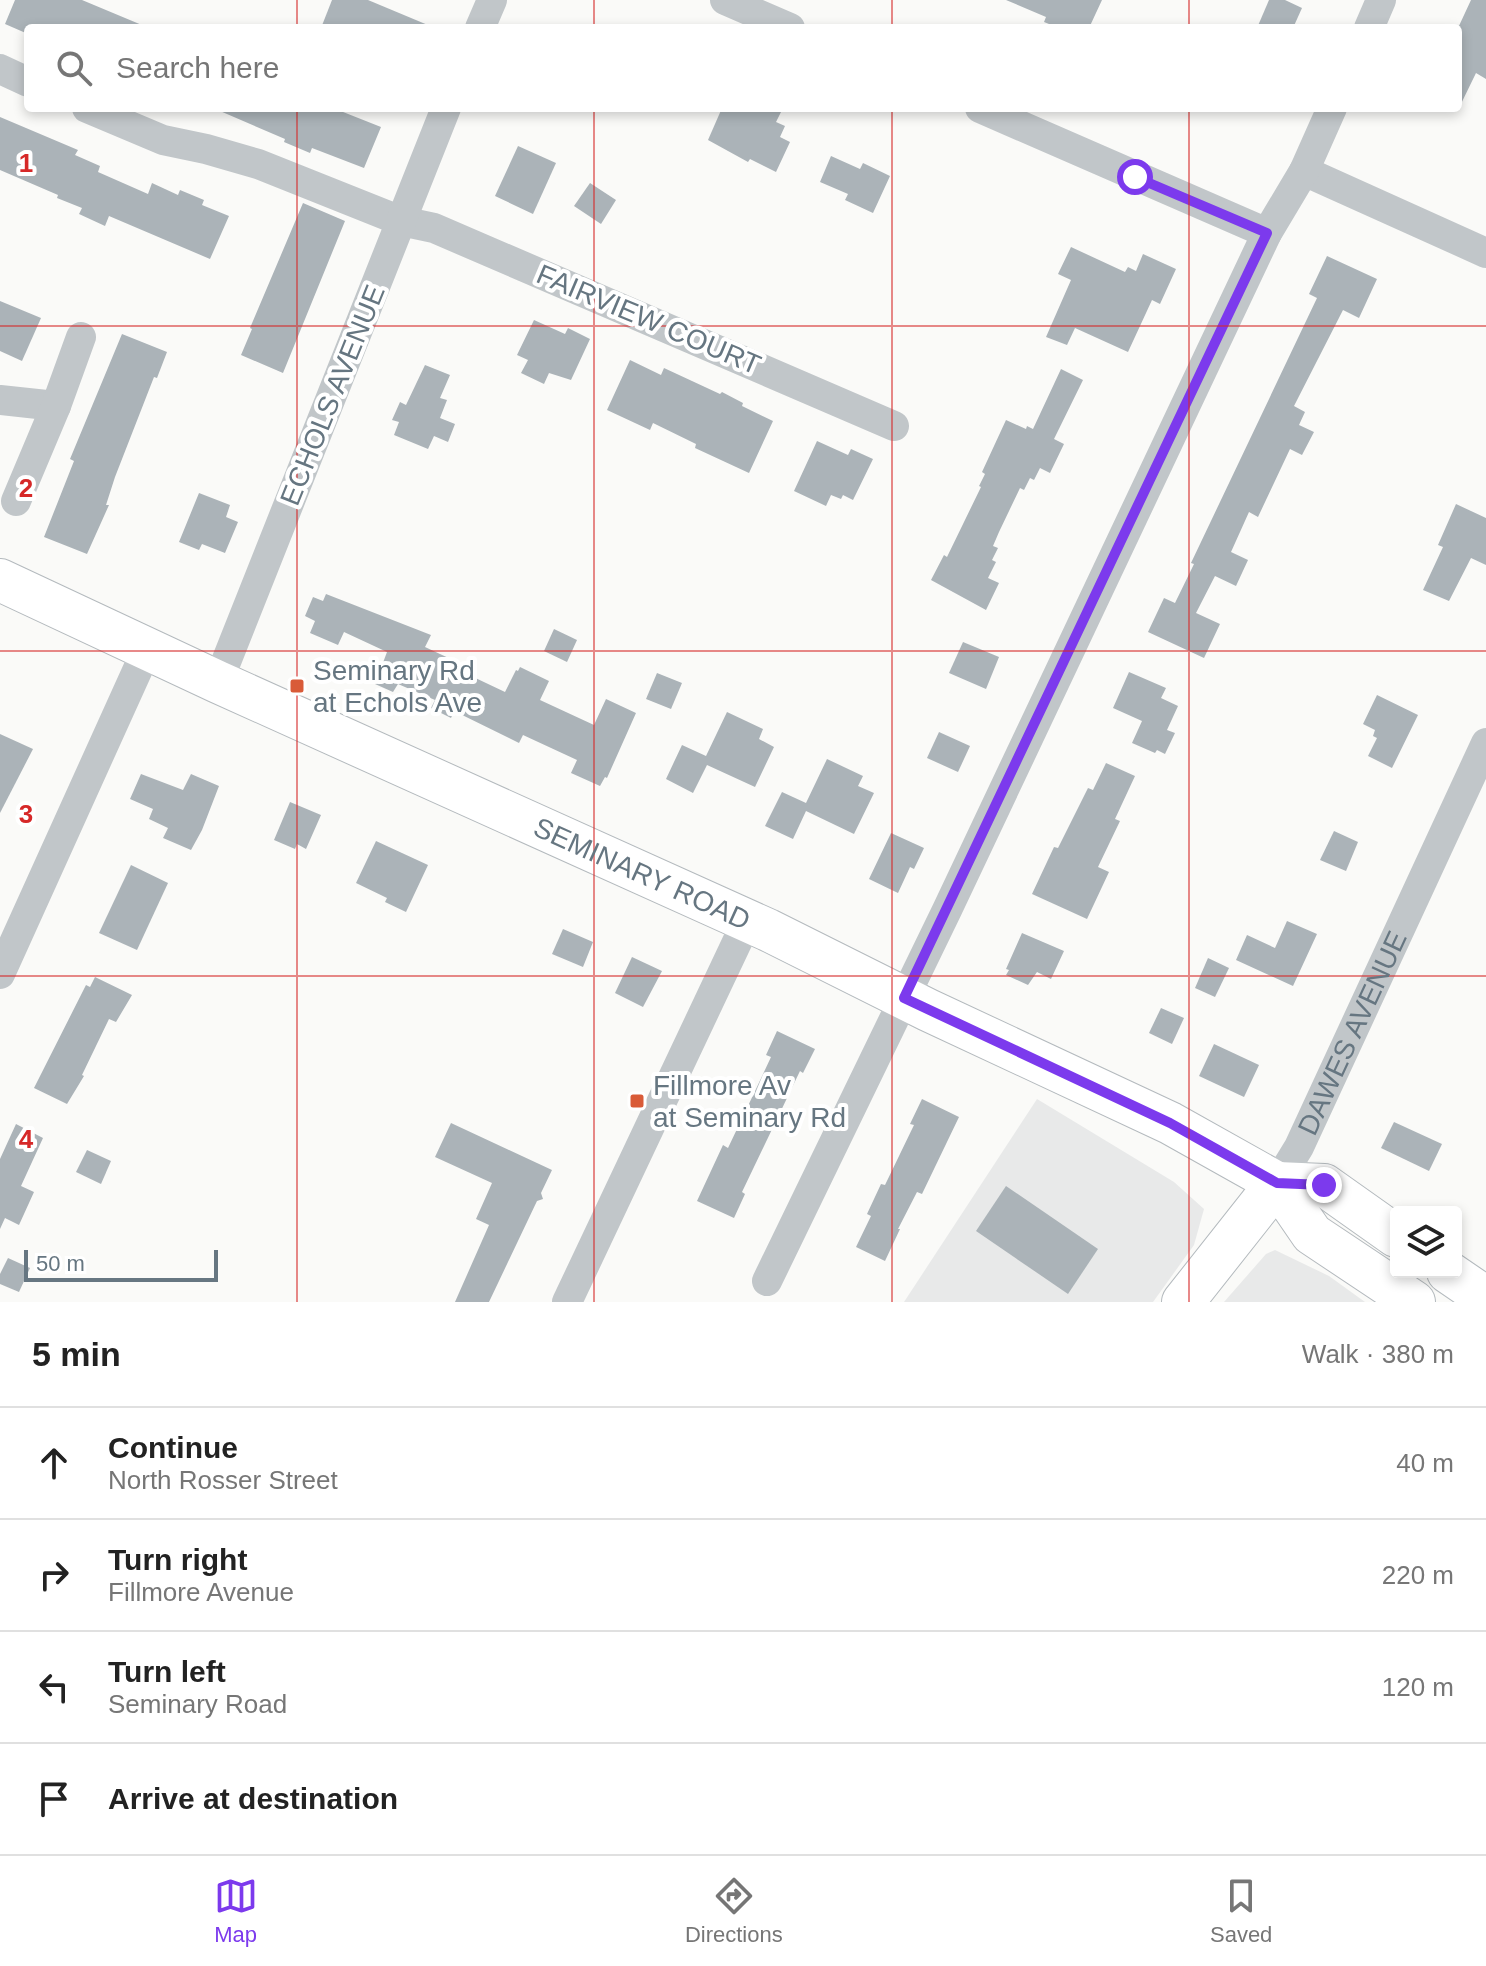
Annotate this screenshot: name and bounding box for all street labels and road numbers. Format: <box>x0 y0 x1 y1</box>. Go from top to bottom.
street label: FAIRVIEW COURT <box>532 258 765 381</box>
street label: ECHOLS AVENUE <box>274 281 391 510</box>
street label: SEMINARY ROAD <box>529 811 755 936</box>
street label: DAWES AVENUE <box>1292 926 1413 1140</box>

